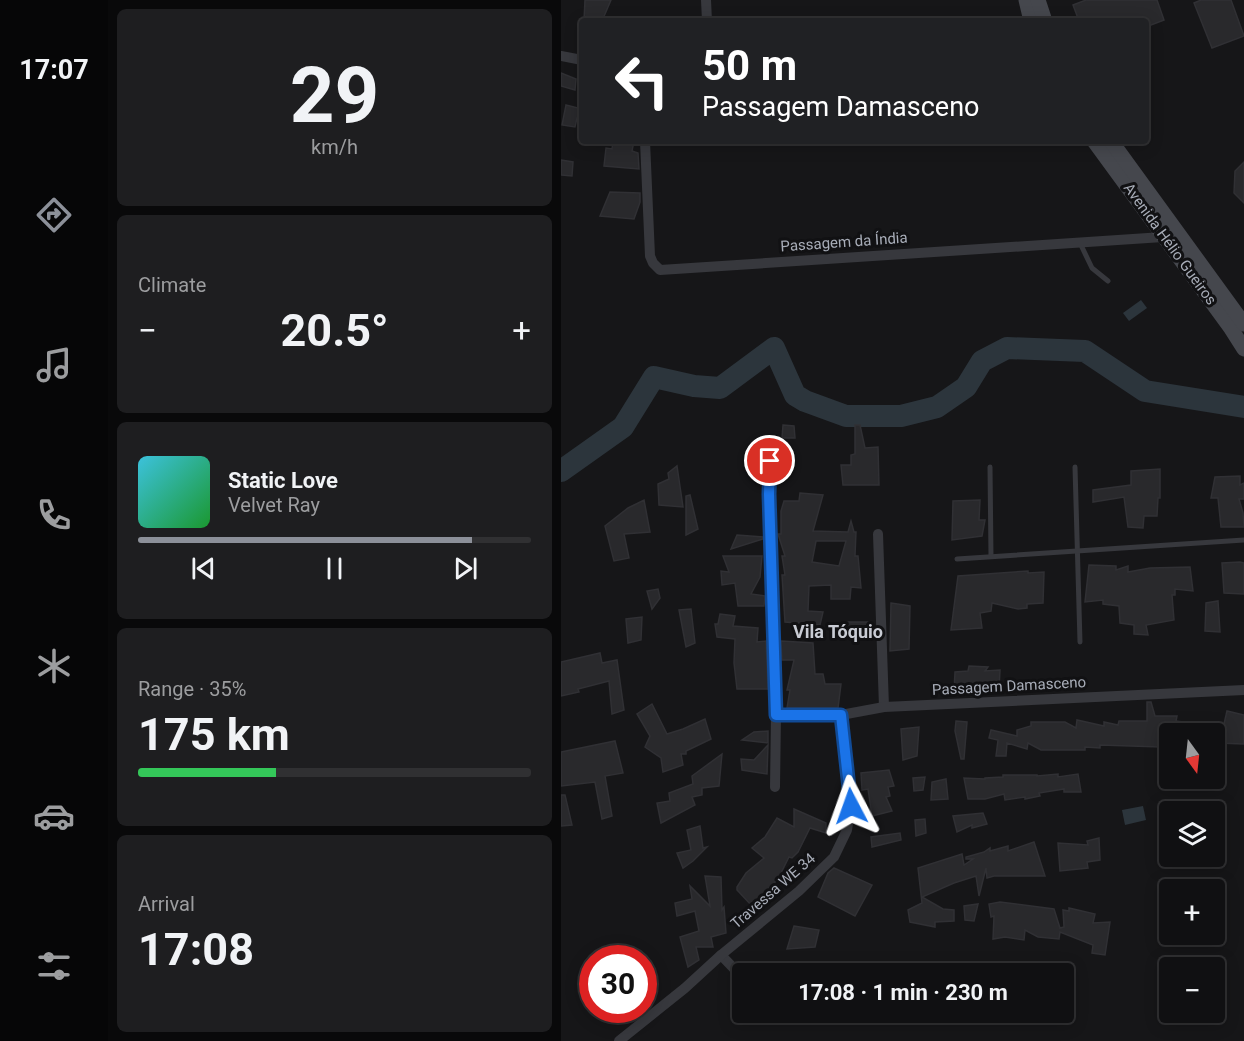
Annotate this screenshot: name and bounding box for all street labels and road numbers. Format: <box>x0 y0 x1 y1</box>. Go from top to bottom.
street label: Avenida Hélio Gueiros <box>1120 180 1220 308</box>
street label: Passagem da Índia <box>780 229 908 255</box>
street label: Passagem Damasceno <box>932 673 1086 699</box>
street label: Travessa WE 34 <box>727 849 819 933</box>

